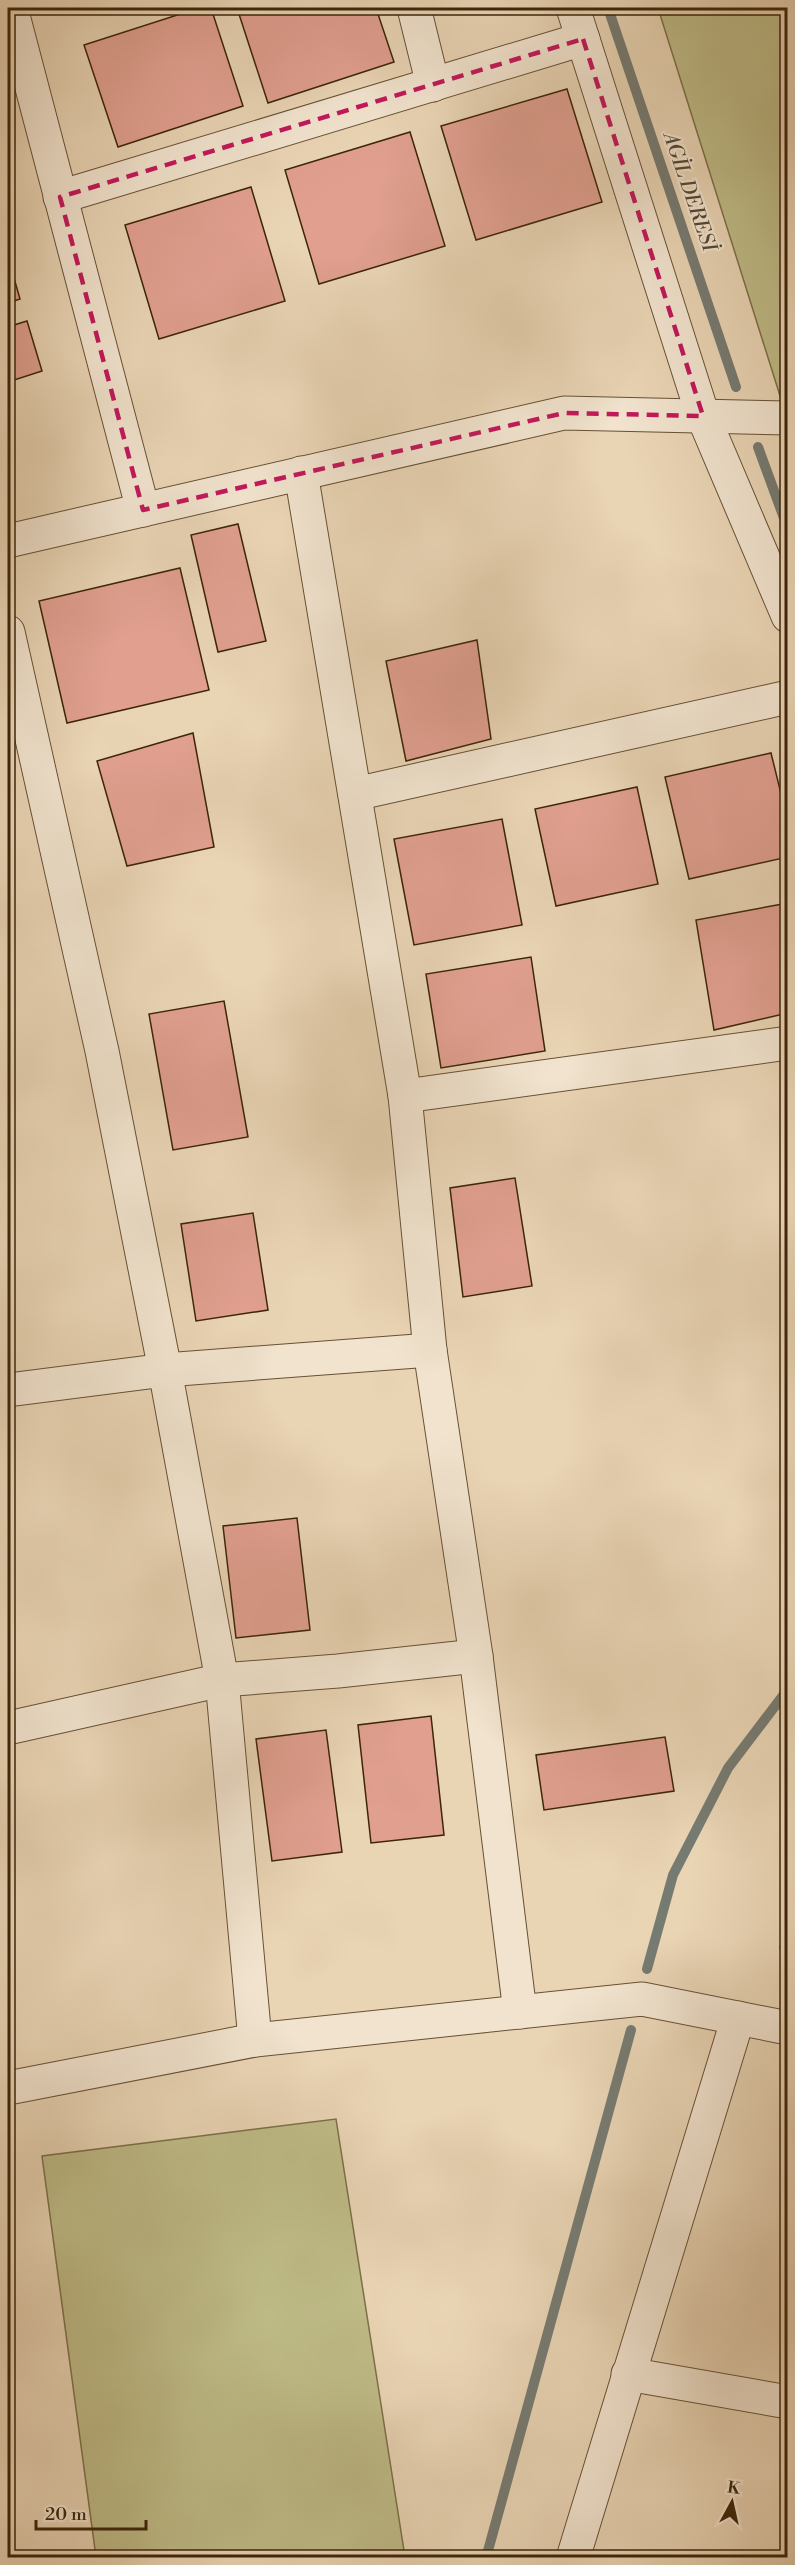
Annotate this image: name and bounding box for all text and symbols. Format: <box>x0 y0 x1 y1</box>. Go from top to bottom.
water label: AGİL DERESİ <box>656 127 723 256</box>
north arrow <box>702 2472 762 2532</box>
text: K <box>726 2477 743 2499</box>
scale bar <box>36 2493 146 2531</box>
text: 20 m <box>45 2503 87 2526</box>

